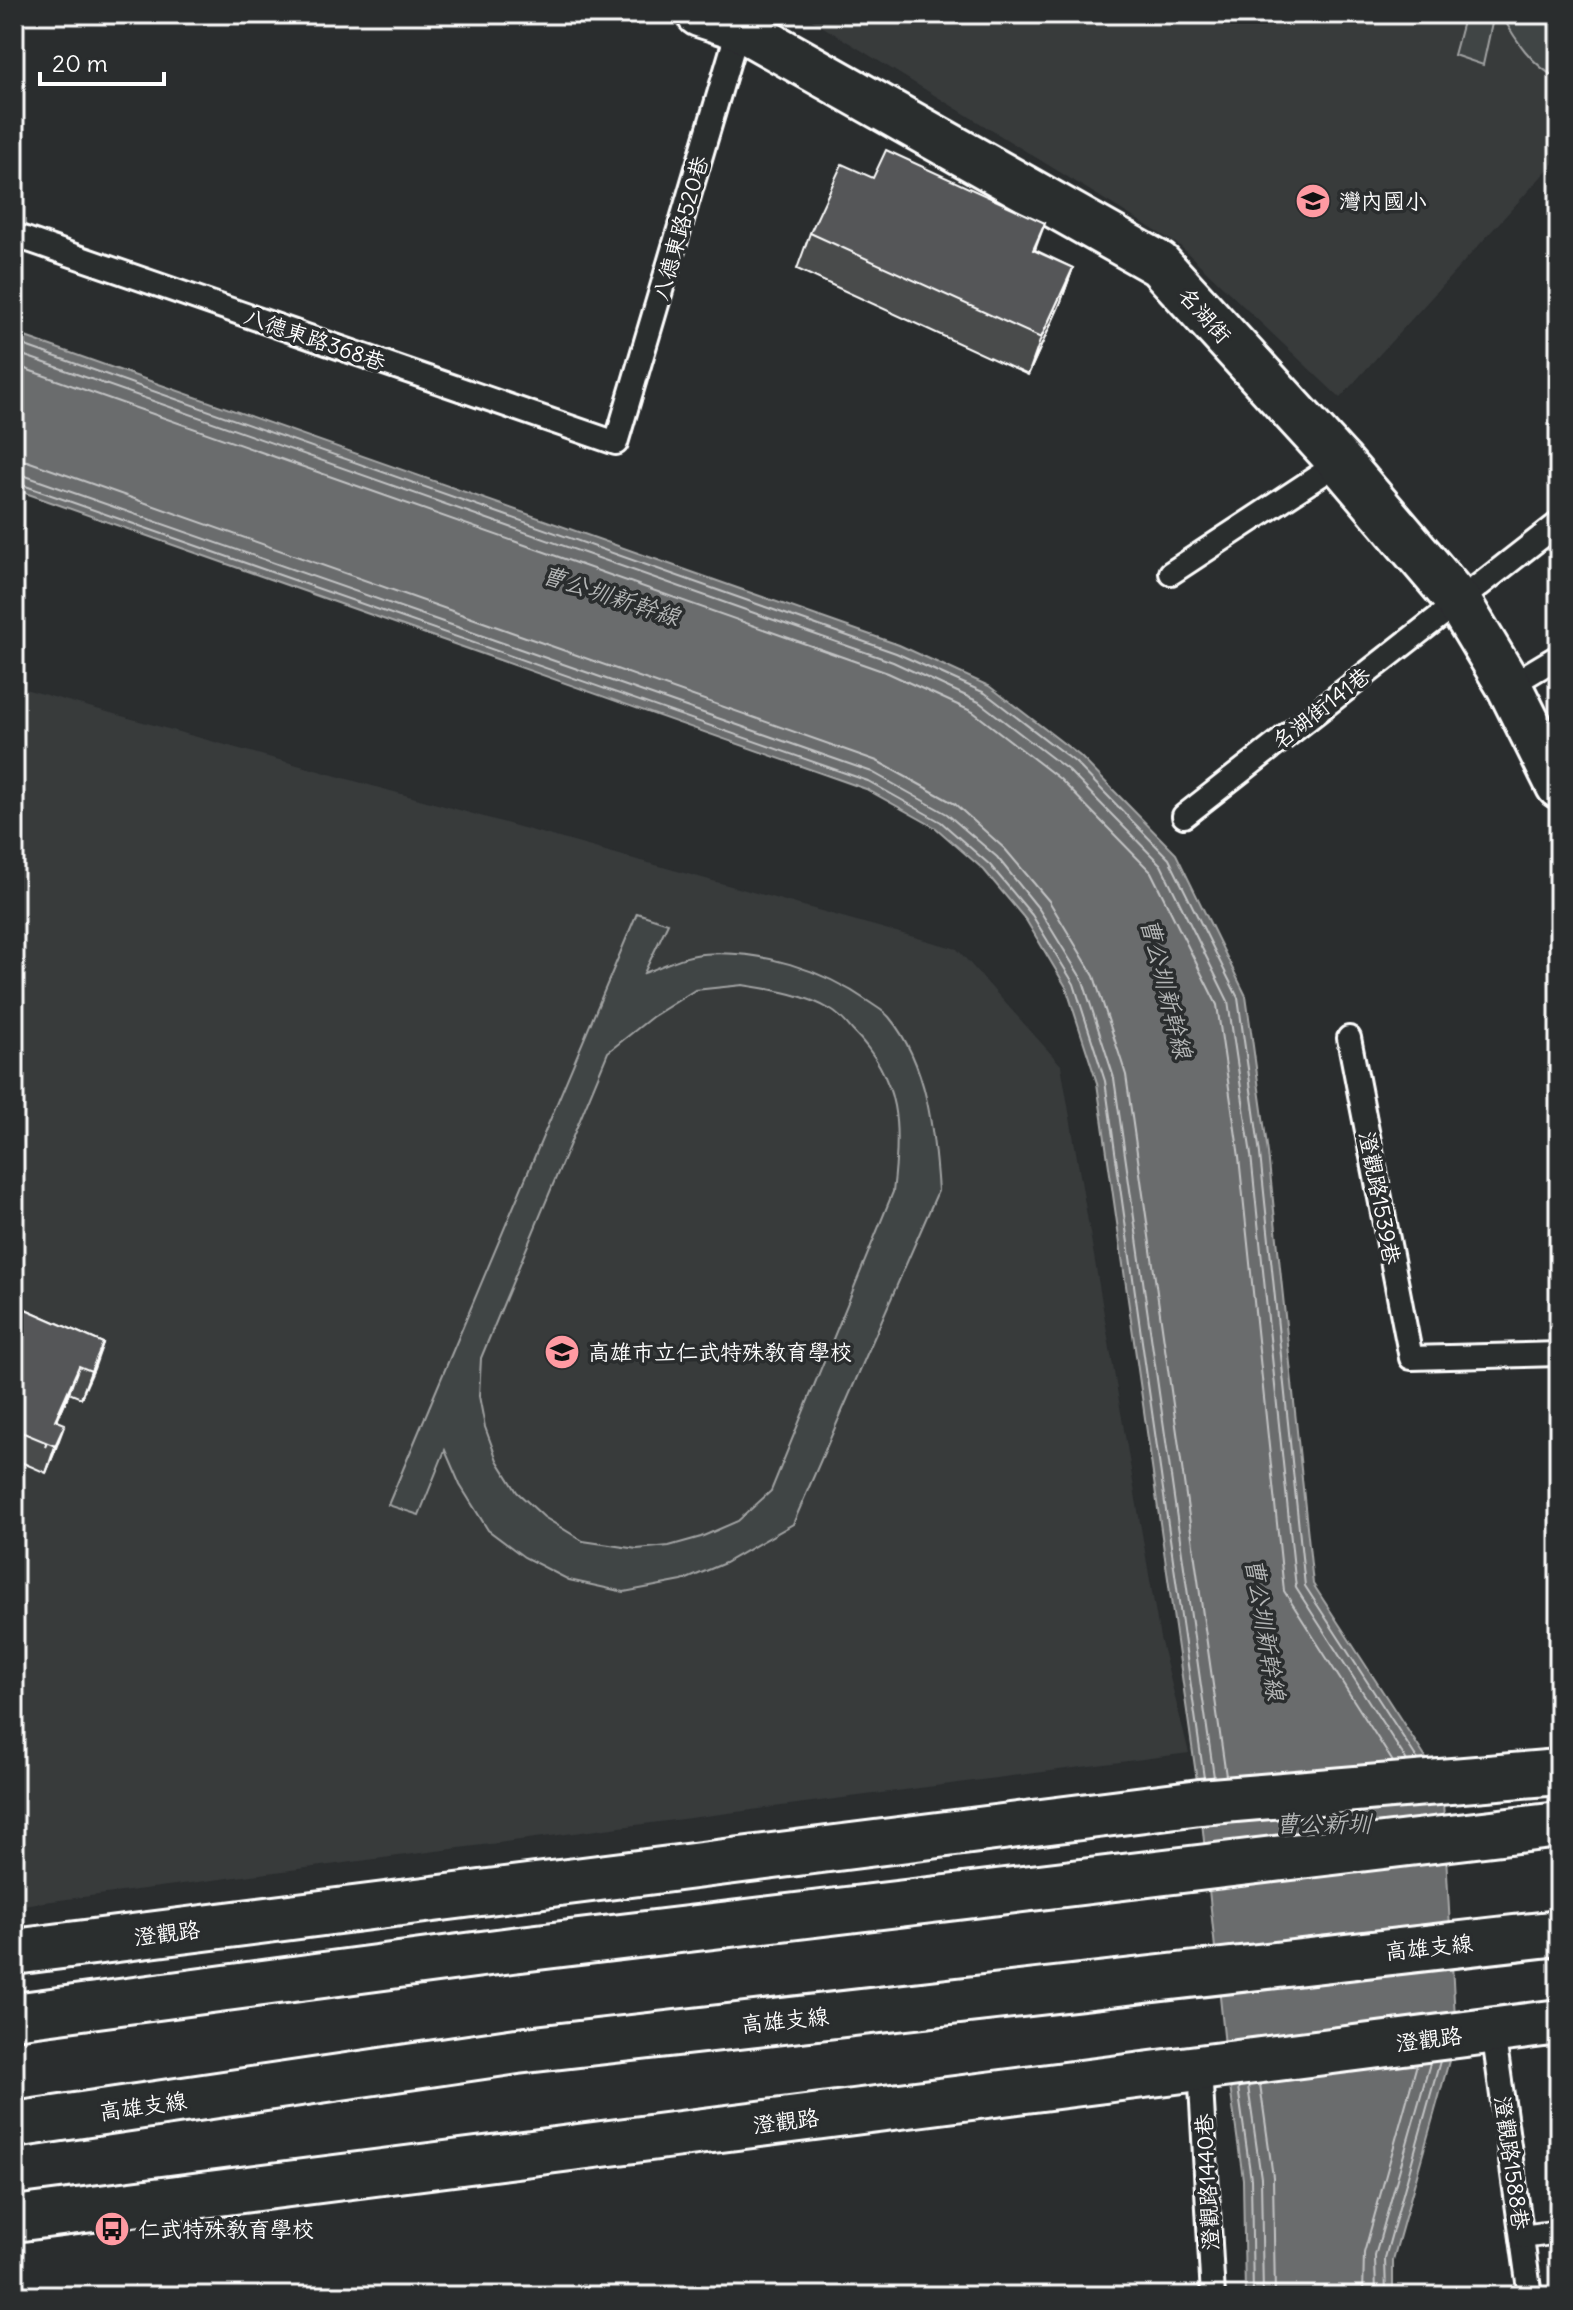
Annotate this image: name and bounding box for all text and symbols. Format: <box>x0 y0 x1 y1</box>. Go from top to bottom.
scale bar <box>40 36 164 86</box>
text: 20 m <box>52 48 108 78</box>
street label: 八德東路520巷 <box>646 152 714 304</box>
school or university icon: 灣內國小 <box>1294 182 1332 220</box>
place label: 灣內國小 <box>1339 187 1427 215</box>
street label: 名湖街 <box>1173 281 1237 349</box>
street label: 八德東路368巷 <box>241 302 389 376</box>
water label: 曹公圳新幹線 <box>538 558 686 632</box>
street label: 名湖街141巷 <box>1266 661 1376 755</box>
water label: 曹公圳新幹線 <box>1135 915 1199 1063</box>
street label: 澄觀路1539巷 <box>1353 1129 1407 1267</box>
school or university icon: 高雄市立仁武特殊教育學校 <box>543 1333 581 1371</box>
place label: 高雄市立仁武特殊教育學校 <box>588 1338 852 1366</box>
water label: 曹公圳新幹線 <box>1240 1556 1292 1704</box>
water label: 曹公新圳 <box>1275 1808 1374 1838</box>
street label: 澄觀路 <box>133 1915 201 1951</box>
street label: 高雄支線 <box>1384 1928 1474 1966</box>
street label: 高雄支線 <box>740 2001 830 2039</box>
street label: 澄觀路 <box>1395 2021 1463 2057</box>
street label: 高雄支線 <box>97 2086 189 2126</box>
street label: 澄觀路1588巷 <box>1489 2094 1535 2232</box>
street label: 澄觀路 <box>752 2103 820 2139</box>
street label: 澄觀路1440巷 <box>1189 2113 1225 2251</box>
bus stop icon: 仁武特殊教育學校 <box>93 2210 131 2248</box>
place label: 仁武特殊教育學校 <box>138 2215 314 2243</box>

